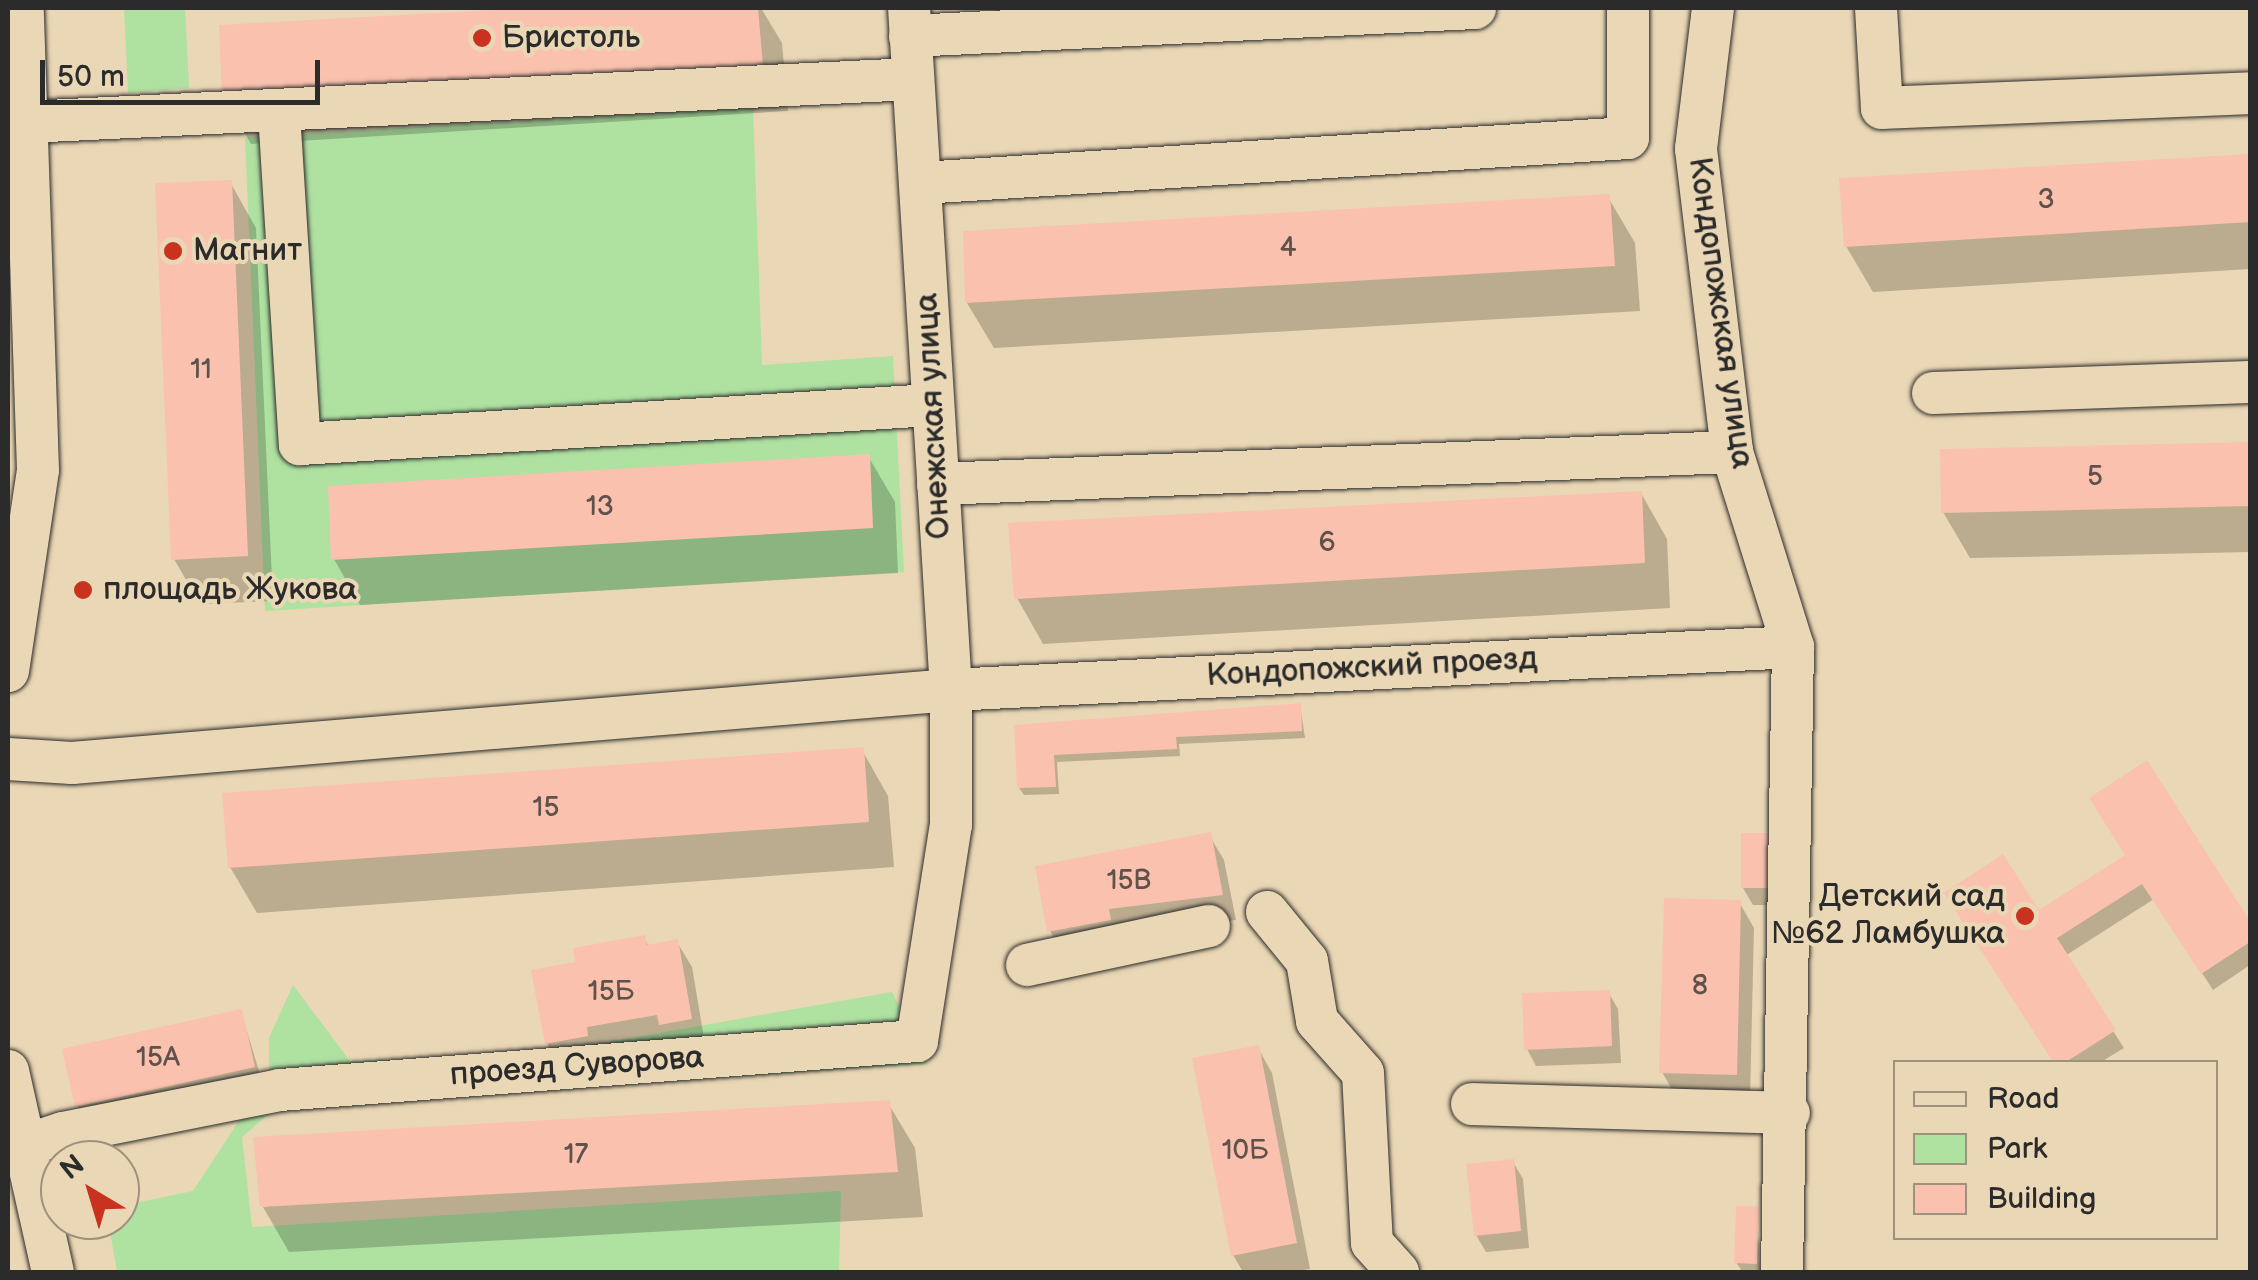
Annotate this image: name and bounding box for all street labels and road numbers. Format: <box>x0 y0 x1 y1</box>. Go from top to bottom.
street label: Кондопожская улица <box>1679 155 1761 471</box>
street label: Онежская улица <box>908 292 960 540</box>
street label: Кондопожский проезд <box>1205 640 1539 696</box>
street label: проезд Суворова <box>449 1039 705 1095</box>

